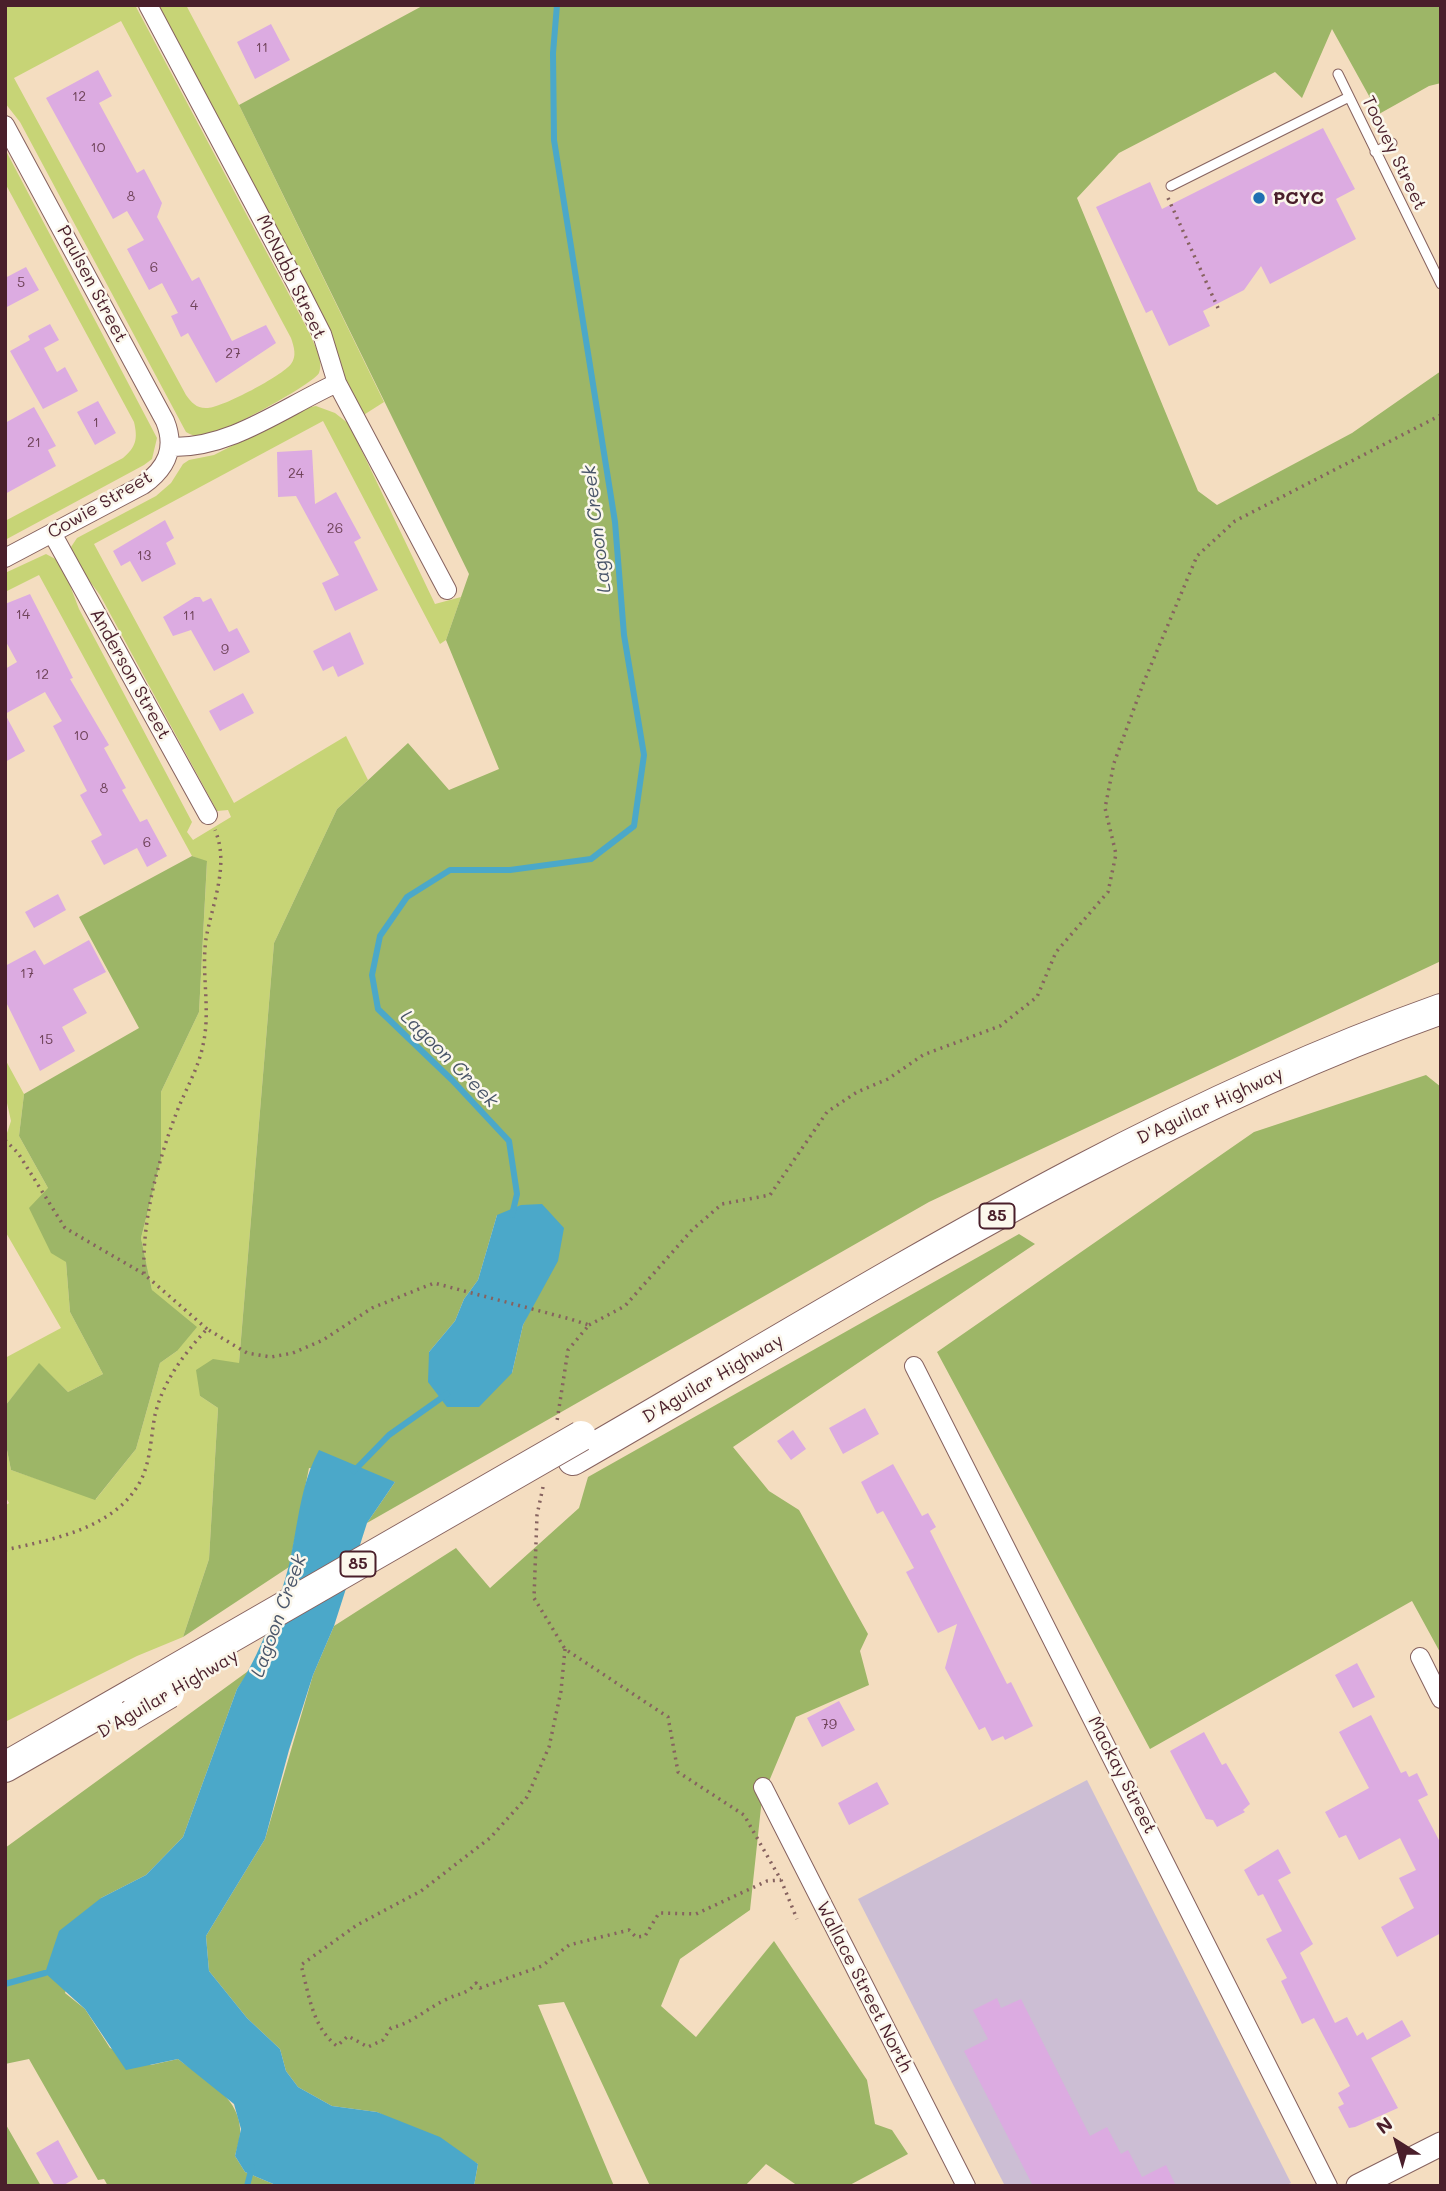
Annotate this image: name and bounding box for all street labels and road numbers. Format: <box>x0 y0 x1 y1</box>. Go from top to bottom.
street label: Toovey Street <box>1357 92 1431 214</box>
street label: McNabb Street <box>252 211 330 343</box>
street label: Paulsen Street <box>52 222 132 346</box>
street label: Cowie Street <box>44 466 156 544</box>
street label: Anderson Street <box>85 605 175 743</box>
street label: D'Aguilar Highway <box>1134 1063 1286 1149</box>
road number: 85 <box>979 1204 1014 1228</box>
street label: D'Aguilar Highway <box>639 1330 787 1428</box>
road number: 85 <box>340 1552 376 1576</box>
street label: D'Aguilar Highway <box>94 1645 242 1743</box>
street label: Mackay Street <box>1083 1712 1161 1838</box>
street label: Wallace Street North <box>812 1898 916 2076</box>

